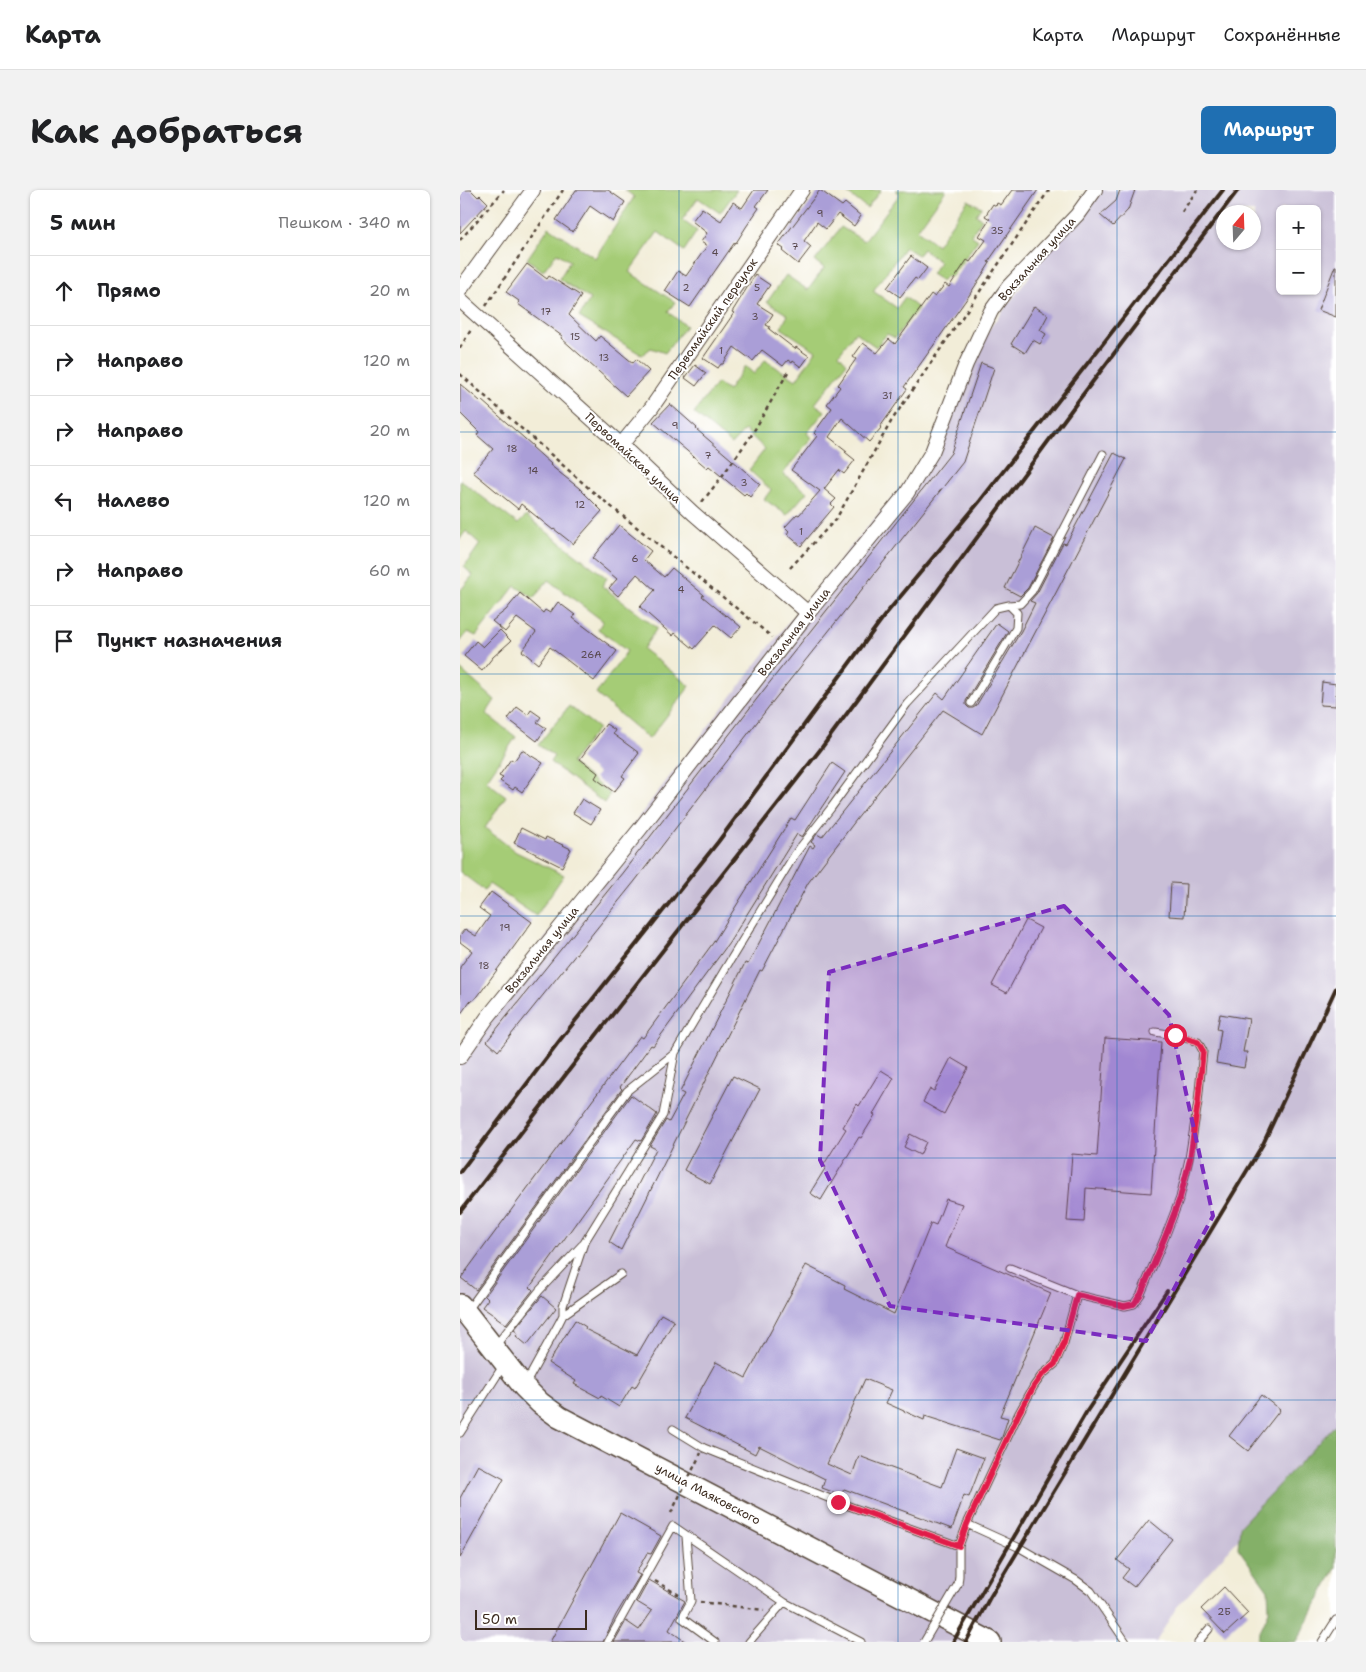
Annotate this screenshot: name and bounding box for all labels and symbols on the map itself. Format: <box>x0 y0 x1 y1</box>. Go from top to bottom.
north arrow <box>1216 205 1261 250</box>
house number: 9 <box>817 207 824 220</box>
street label: Вокзальная улица <box>995 213 1080 305</box>
house number: 35 <box>991 224 1003 237</box>
house number: 7 <box>792 240 799 253</box>
house number: 4 <box>712 246 719 259</box>
street label: Первомайский переулок <box>665 254 762 383</box>
house number: 2 <box>683 281 690 294</box>
house number: 5 <box>754 281 760 294</box>
house number: 17 <box>541 305 551 318</box>
house number: 3 <box>752 310 759 323</box>
house number: 15 <box>570 330 580 343</box>
house number: 1 <box>719 344 723 357</box>
house number: 13 <box>599 351 609 364</box>
house number: 31 <box>882 389 892 402</box>
street label: Первомайская улица <box>581 409 685 507</box>
house number: 9 <box>672 419 679 432</box>
house number: 18 <box>506 442 518 455</box>
house number: 7 <box>705 449 712 462</box>
house number: 14 <box>528 464 538 477</box>
house number: 3 <box>741 476 748 489</box>
house number: 12 <box>575 498 585 511</box>
house number: 1 <box>799 525 803 538</box>
house number: 6 <box>632 552 639 565</box>
house number: 4 <box>678 583 685 596</box>
street label: Вокзальная улица <box>754 584 834 680</box>
house number: 26А <box>581 648 601 661</box>
street label: Вокзальная улица <box>502 902 583 997</box>
house number: 19 <box>500 921 510 934</box>
house number: 18 <box>478 959 490 972</box>
route start <box>1164 1024 1187 1047</box>
street label: улица Маяковского <box>653 1459 763 1529</box>
route end <box>827 1491 850 1514</box>
house number: 2Б <box>1217 1605 1231 1618</box>
scale bar <box>475 1607 588 1630</box>

